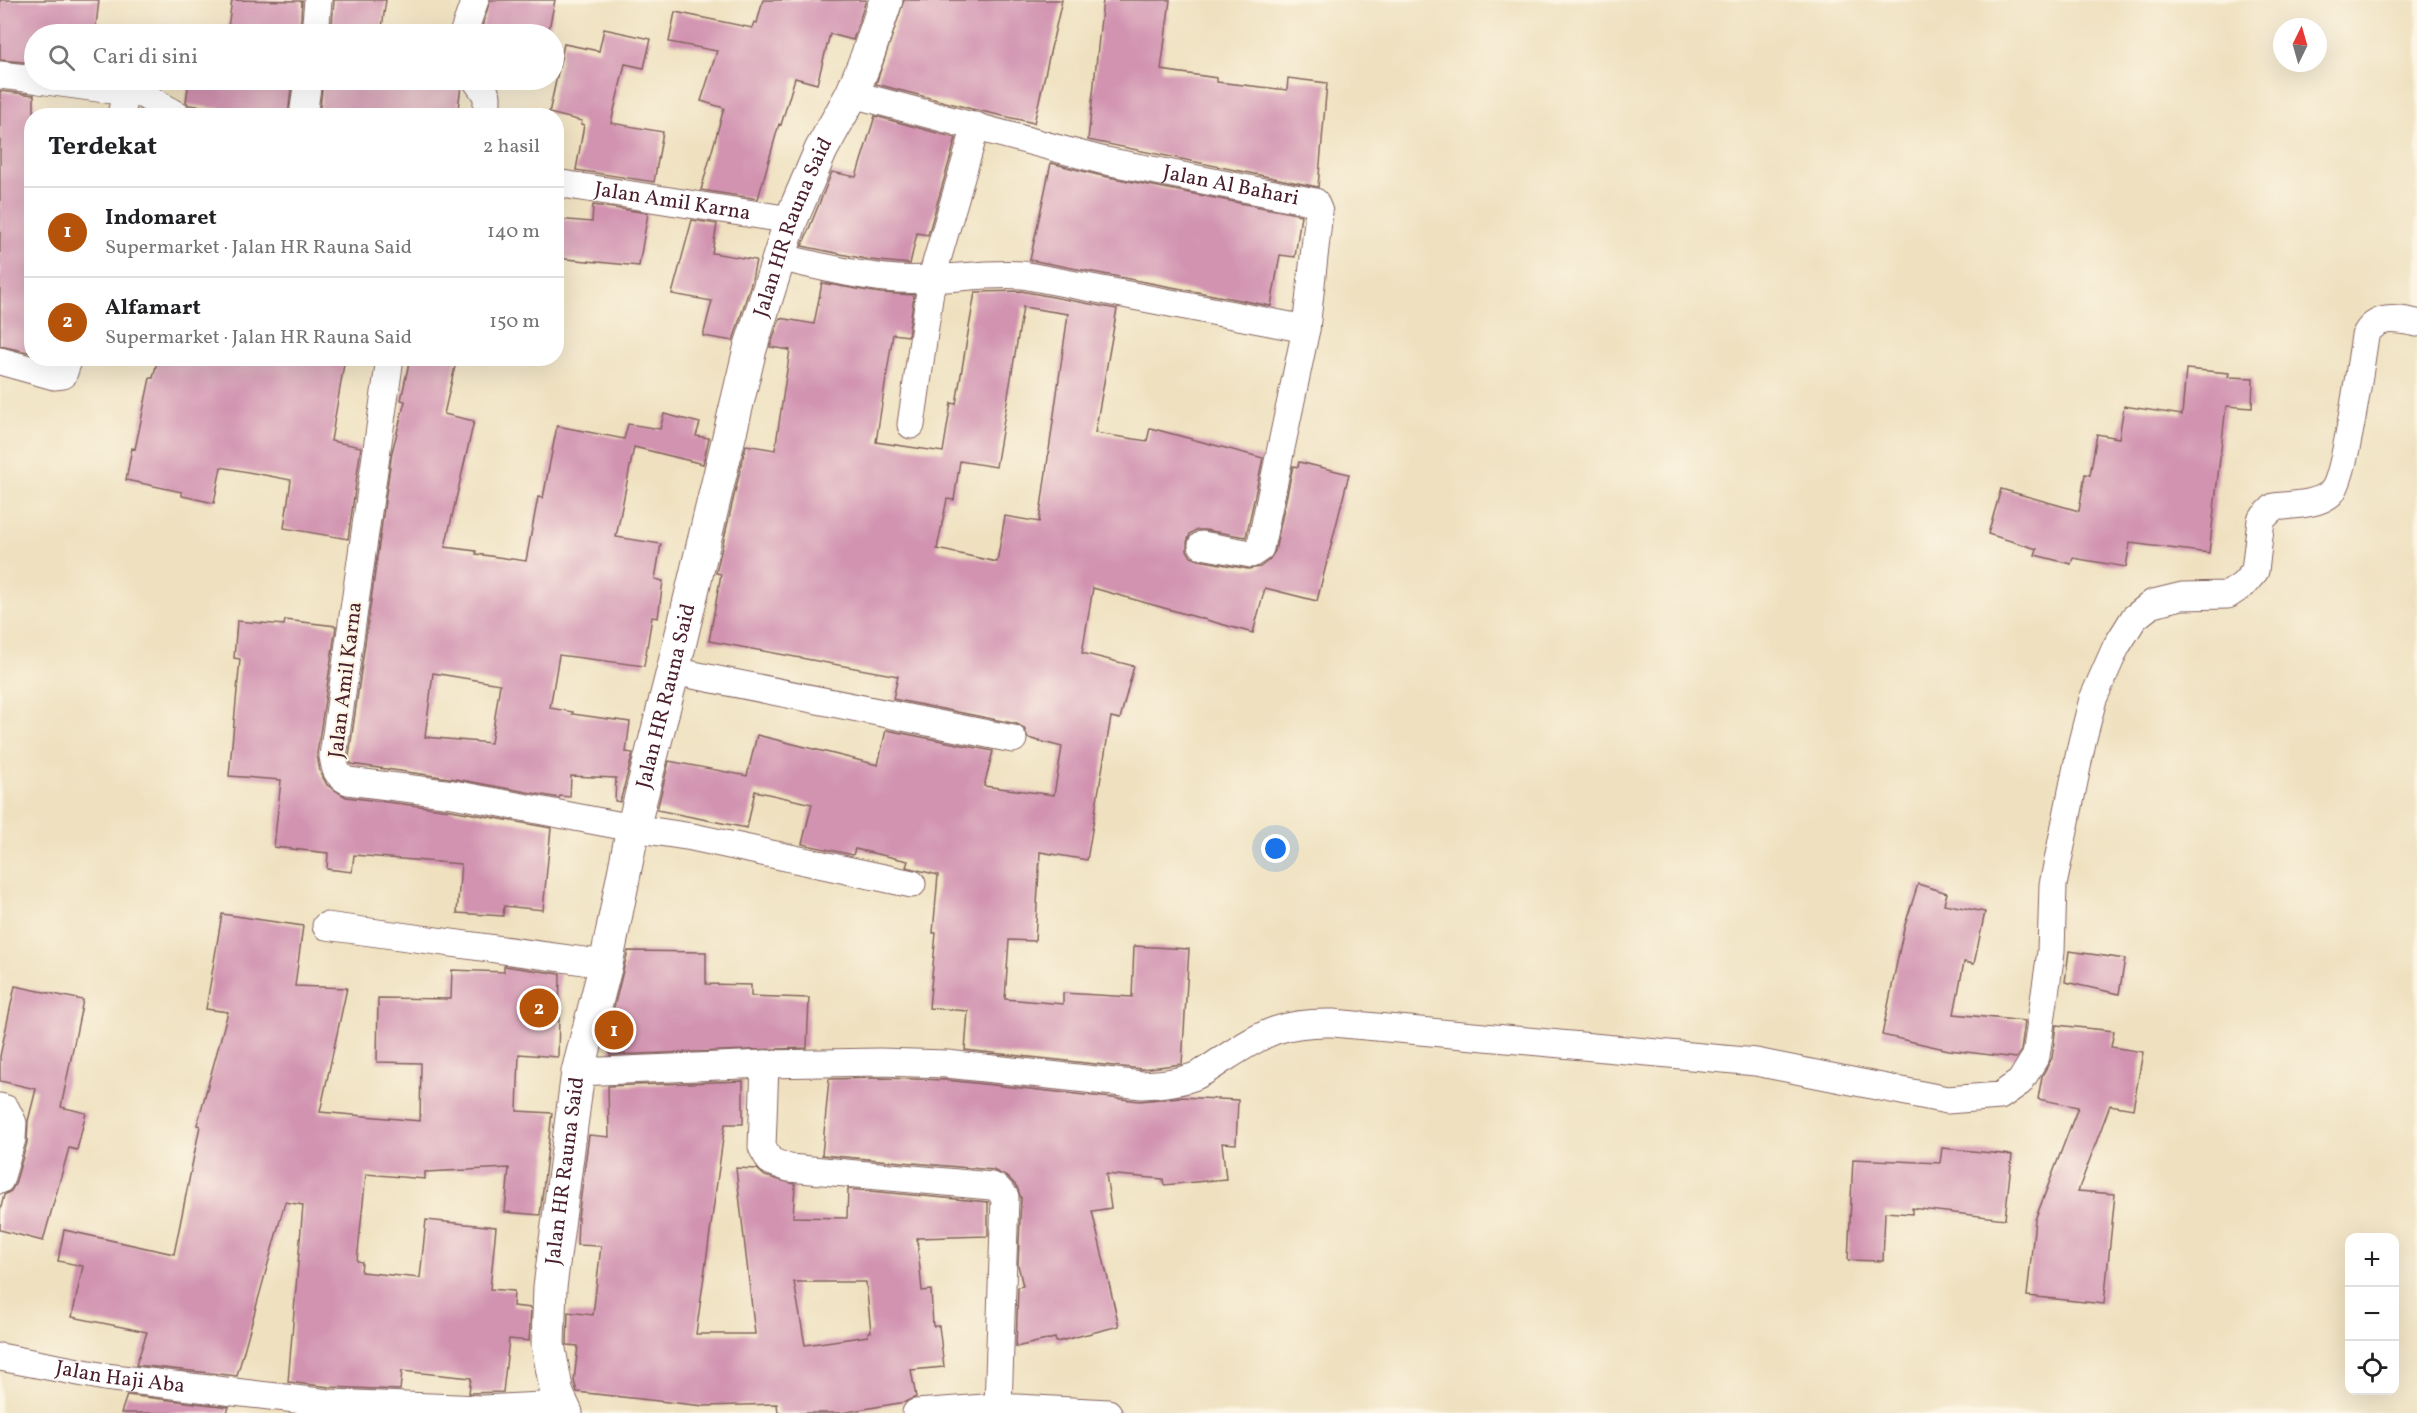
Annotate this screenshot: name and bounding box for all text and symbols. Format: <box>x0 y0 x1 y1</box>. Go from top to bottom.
north arrow <box>2273 18 2327 72</box>
search box <box>24 24 564 90</box>
icon: search <box>45 41 78 74</box>
text: Cari di sini <box>93 42 198 73</box>
text: Terdekat <box>48 129 157 165</box>
street label: Jalan HR Rauna Said <box>747 132 840 321</box>
text: 2 hasil <box>483 133 540 161</box>
street label: Jalan Al Bahari <box>1160 158 1301 213</box>
street label: Jalan Amil Karna <box>592 175 753 228</box>
text: Indomaret <box>105 203 217 234</box>
text: 1 <box>63 218 72 246</box>
text: 140 m <box>487 218 540 246</box>
text: Supermarket · Jalan HR Rauna Said <box>105 234 412 262</box>
text: Alfamart <box>105 293 201 324</box>
text: 2 <box>62 308 73 336</box>
text: 150 m <box>489 308 540 336</box>
text: Supermarket · Jalan HR Rauna Said <box>105 324 412 352</box>
street label: Jalan Amil Karna <box>322 600 370 760</box>
street label: Jalan HR Rauna Said <box>629 601 703 791</box>
your location <box>1261 834 1290 863</box>
pin: 2 <box>520 986 558 1030</box>
pin: 1 <box>594 1008 634 1052</box>
street label: Jalan HR Rauna Said <box>539 1075 592 1267</box>
map controls <box>2345 1233 2399 1395</box>
button: + <box>2345 1233 2399 1287</box>
button: − <box>2345 1287 2399 1341</box>
button: locate <box>2345 1341 2399 1395</box>
street label: Jalan Haji Aba <box>53 1353 186 1401</box>

